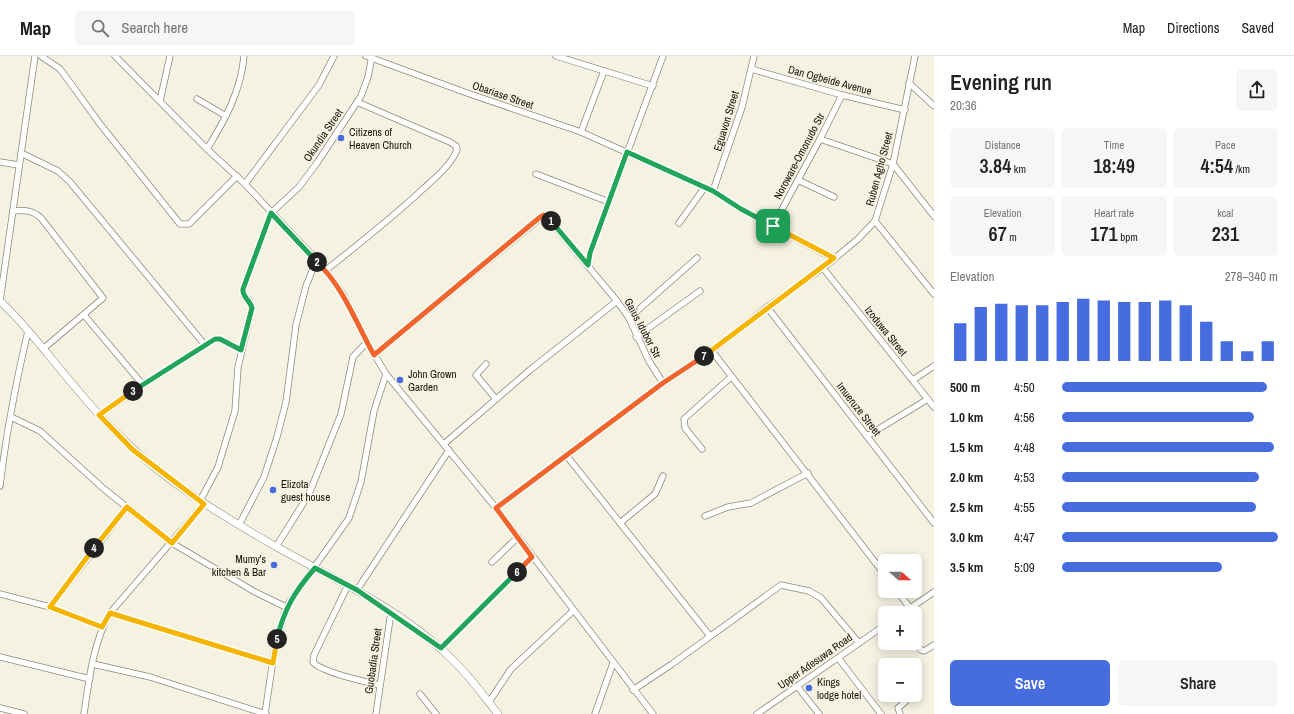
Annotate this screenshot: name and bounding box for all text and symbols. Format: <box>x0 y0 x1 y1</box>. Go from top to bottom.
search box <box>75 10 355 46</box>
text: Map <box>20 15 51 41</box>
icon: search <box>89 17 111 39</box>
text: Search here <box>121 17 188 38</box>
text: Map <box>1123 19 1145 37</box>
text: Directions <box>1167 19 1219 37</box>
text: Saved <box>1241 19 1274 37</box>
street label: Dan Ogbeide Avenue <box>787 62 873 98</box>
text: Evening run <box>950 67 1052 97</box>
button: share <box>1236 69 1278 111</box>
street label: Obariase Street <box>471 78 536 112</box>
street label: Eguavon Street <box>710 89 742 153</box>
text: 20:36 <box>950 97 977 114</box>
street label: Okundia Street <box>300 106 346 164</box>
street label: Noroware-Omonudo Str <box>770 110 828 202</box>
place label: Citizens of Heaven Church <box>349 125 412 152</box>
street label: Ruben Agho Street <box>862 130 896 208</box>
marker: Citizens of Heaven Church <box>336 133 346 143</box>
text: Distance <box>985 138 1020 152</box>
text: Time <box>1104 138 1124 152</box>
text: Pace <box>1215 138 1236 152</box>
text: 3.84 <box>979 152 1011 179</box>
text: 18:49 <box>1093 152 1135 179</box>
text: 4:54 <box>1201 152 1233 179</box>
text: km <box>1011 162 1026 176</box>
text: /km <box>1233 162 1250 176</box>
text: Elevation <box>984 206 1021 220</box>
text: Heart rate <box>1094 206 1134 220</box>
text: kcal <box>1217 206 1233 220</box>
pin <box>756 209 790 243</box>
pin: 1 <box>541 211 561 231</box>
text: 1 <box>548 214 554 228</box>
icon: arrive <box>762 215 784 237</box>
text: 67 <box>989 220 1007 247</box>
text: 171 <box>1090 220 1118 247</box>
text: 231 <box>1212 220 1239 247</box>
text: m <box>1007 230 1017 244</box>
text: bpm <box>1118 230 1138 244</box>
pin: 2 <box>307 252 327 272</box>
text: 2 <box>314 255 320 269</box>
text: Elevation <box>950 268 994 285</box>
text: 278–340 m <box>1225 268 1278 285</box>
street label: Gaius Idubor Str <box>621 295 665 361</box>
street label: Izoduwa Street <box>862 303 911 359</box>
pin: 7 <box>694 346 714 366</box>
text: 7 <box>701 349 707 363</box>
place label: John Grown Garden <box>408 367 457 394</box>
marker: John Grown Garden <box>395 375 405 385</box>
street label: Imueruze Street <box>834 379 885 439</box>
text: 500 m <box>950 379 980 396</box>
text: 4:50 <box>1014 379 1035 396</box>
pin: 3 <box>123 381 143 401</box>
text: 3 <box>130 384 136 398</box>
text: 1.0 km <box>950 409 983 426</box>
text: 4:56 <box>1014 409 1035 426</box>
text: 1.5 km <box>950 439 983 456</box>
text: 4:48 <box>1014 439 1035 456</box>
text: 2.0 km <box>950 469 983 486</box>
text: 4:53 <box>1014 469 1035 486</box>
place label: Elizota guest house <box>281 477 330 504</box>
marker: Elizota guest house <box>268 485 278 495</box>
text: 2.5 km <box>950 499 983 516</box>
text: 4:55 <box>1014 499 1035 516</box>
text: 3.0 km <box>950 529 983 546</box>
text: 4:47 <box>1014 529 1035 546</box>
pin: 4 <box>84 538 104 558</box>
text: 4 <box>91 541 97 555</box>
place label: Mumy's kitchen & Bar <box>212 552 266 579</box>
north arrow <box>878 554 922 598</box>
map controls <box>878 554 922 702</box>
text: 3.5 km <box>950 559 983 576</box>
text: 5:09 <box>1014 559 1035 576</box>
marker: Mumy's kitchen & Bar <box>269 560 279 570</box>
pin: 6 <box>507 562 527 582</box>
text: 6 <box>514 565 520 579</box>
button: + <box>878 606 922 650</box>
street label: Guobadia Street <box>361 627 385 695</box>
pin: 5 <box>267 629 287 649</box>
street label: Upper Adesuwa Road <box>775 630 855 692</box>
text: 5 <box>274 632 280 646</box>
button: − <box>878 658 922 702</box>
button: Save <box>950 660 1110 706</box>
button: Share <box>1118 660 1278 706</box>
place label: Kings lodge hotel <box>817 675 861 702</box>
marker: Kings lodge hotel <box>804 683 814 693</box>

